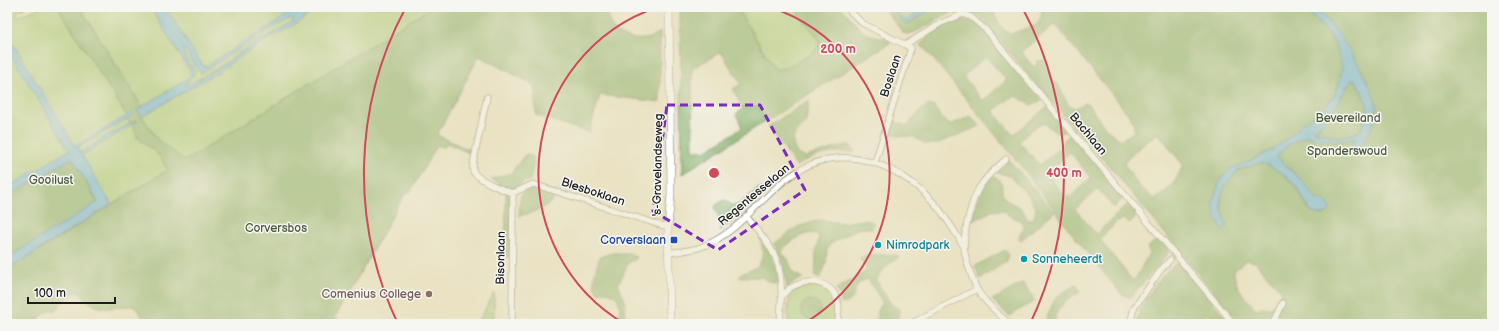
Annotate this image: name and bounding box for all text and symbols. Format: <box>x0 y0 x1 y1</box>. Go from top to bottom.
text: 200 m <box>820 42 856 57</box>
street label: Boslaan <box>877 53 905 99</box>
street label: Bachlaan <box>1066 110 1110 159</box>
park label: Bevereiland <box>1315 111 1381 126</box>
street label: 's-Gravelandseweg <box>650 113 666 217</box>
park label: Spanderswoud <box>1307 144 1387 159</box>
street label: Regentesselaan <box>715 161 793 229</box>
centre of rings <box>707 166 721 180</box>
text: 400 m <box>1046 166 1082 181</box>
park label: Gooilust <box>29 173 74 188</box>
street label: Blesboklaan <box>559 175 627 209</box>
park label: Corversbos <box>245 221 307 236</box>
street label: Bisonlaan <box>493 231 509 285</box>
place label: Corverslaan <box>600 233 666 248</box>
marker: Corverslaan <box>669 235 679 245</box>
place label: Nimrodpark <box>886 238 950 253</box>
marker: Nimrodpark <box>873 240 883 250</box>
place label: Sonneheerdt <box>1032 252 1103 267</box>
marker: Sonneheerdt <box>1019 254 1029 264</box>
scale bar <box>28 279 115 305</box>
text: 100 m <box>34 286 66 301</box>
place label: Comenius College <box>321 287 421 302</box>
marker: Comenius College <box>424 289 434 299</box>

